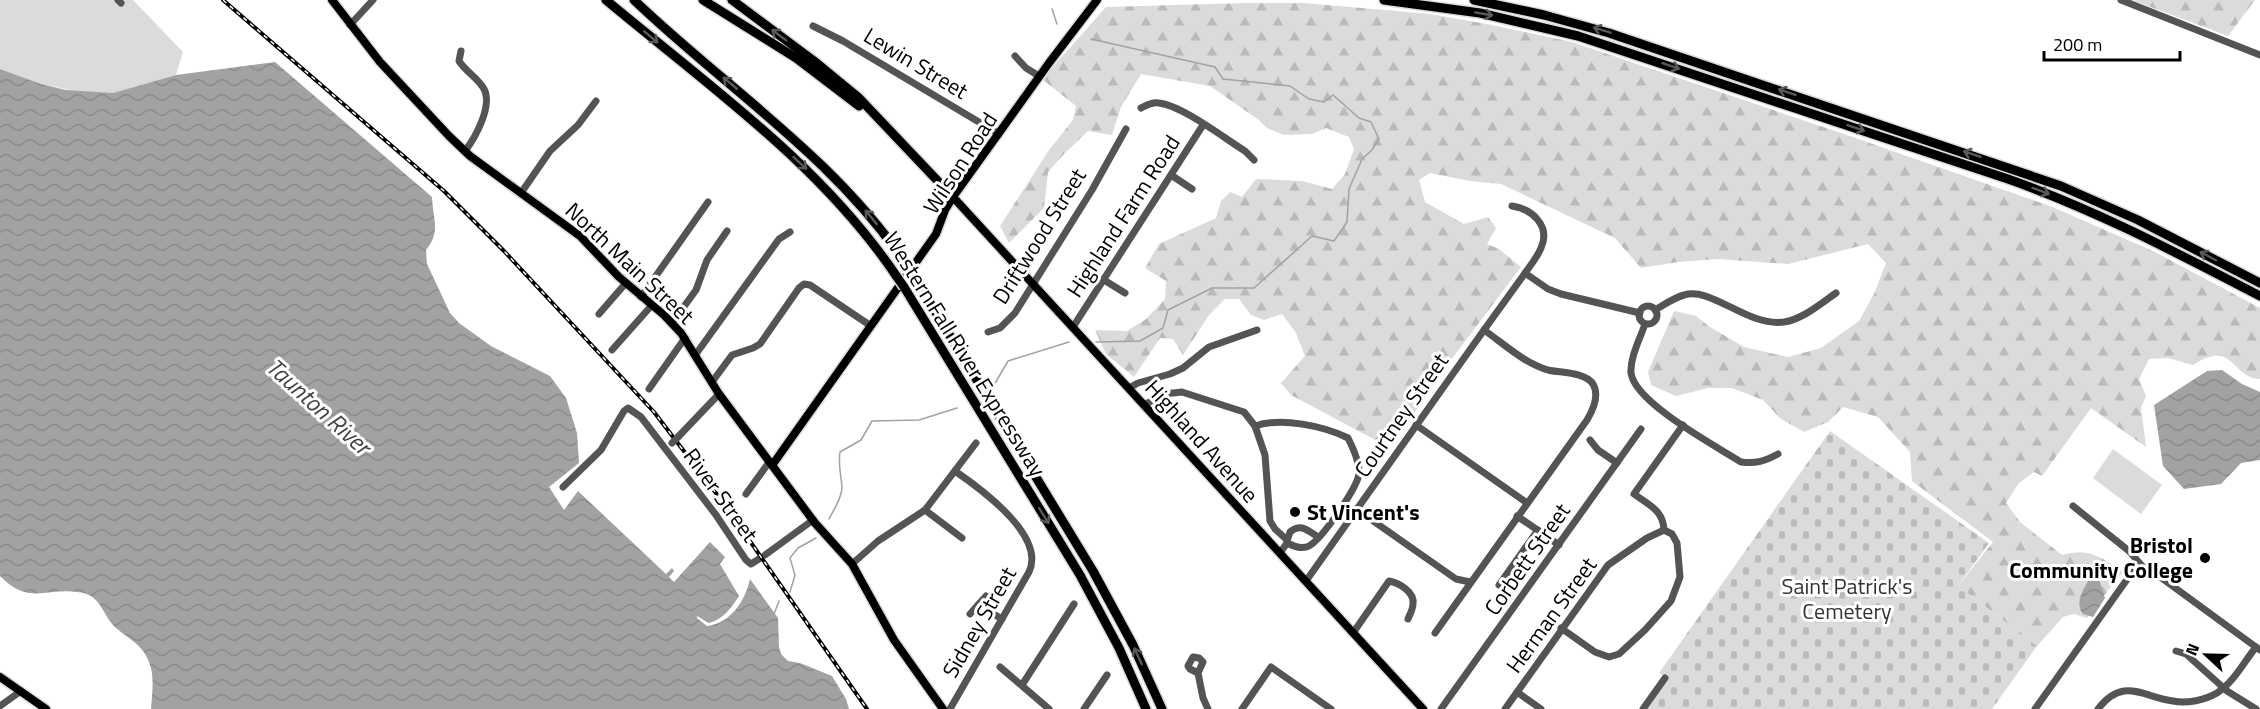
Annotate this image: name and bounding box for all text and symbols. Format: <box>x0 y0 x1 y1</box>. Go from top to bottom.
one-way arrow <box>1473 9 1493 20</box>
street label: Lewin Street <box>857 18 975 108</box>
one-way arrow <box>1593 24 1612 35</box>
scale bar <box>2044 24 2180 62</box>
one-way arrow <box>772 29 788 41</box>
one-way arrow <box>643 31 659 44</box>
text: 200 m <box>2053 31 2102 58</box>
one-way arrow <box>1661 61 1680 72</box>
one-way arrow <box>722 77 738 90</box>
one-way arrow <box>1778 86 1797 97</box>
street label: Wilson Road <box>914 105 1006 221</box>
one-way arrow <box>1846 123 1865 134</box>
street label: Highland Farm Road <box>1058 128 1188 304</box>
one-way arrow <box>1963 148 1982 159</box>
one-way arrow <box>793 156 808 170</box>
street label: Driftwood Street <box>984 161 1095 311</box>
one-way arrow <box>2031 186 2050 197</box>
street label: North Main Street <box>558 194 703 332</box>
one-way arrow <box>864 210 878 225</box>
street label: Western Fall River Expressway <box>875 225 1055 484</box>
one-way arrow <box>2200 250 2218 261</box>
street label: Courtney Street <box>1345 346 1457 484</box>
water label: Taunton River <box>259 349 382 465</box>
street label: Highland Avenue <box>1137 372 1267 510</box>
street label: River Street <box>675 441 767 549</box>
place label: St Vincent's <box>1307 495 1420 529</box>
street label: Corbett Street <box>1476 496 1579 622</box>
marker: St Vincent's <box>1288 505 1302 519</box>
one-way arrow <box>1039 507 1051 524</box>
place label: Bristol Community College <box>2009 528 2193 587</box>
street label: Herman Street <box>1497 550 1605 680</box>
marker: Bristol Community College <box>2198 551 2212 565</box>
street label: Sidney Street <box>933 560 1025 684</box>
park label: Saint Patrick's Cemetery <box>1781 569 1913 628</box>
north arrow <box>2176 625 2236 685</box>
text: N <box>2179 640 2205 659</box>
one-way arrow <box>1131 647 1143 665</box>

